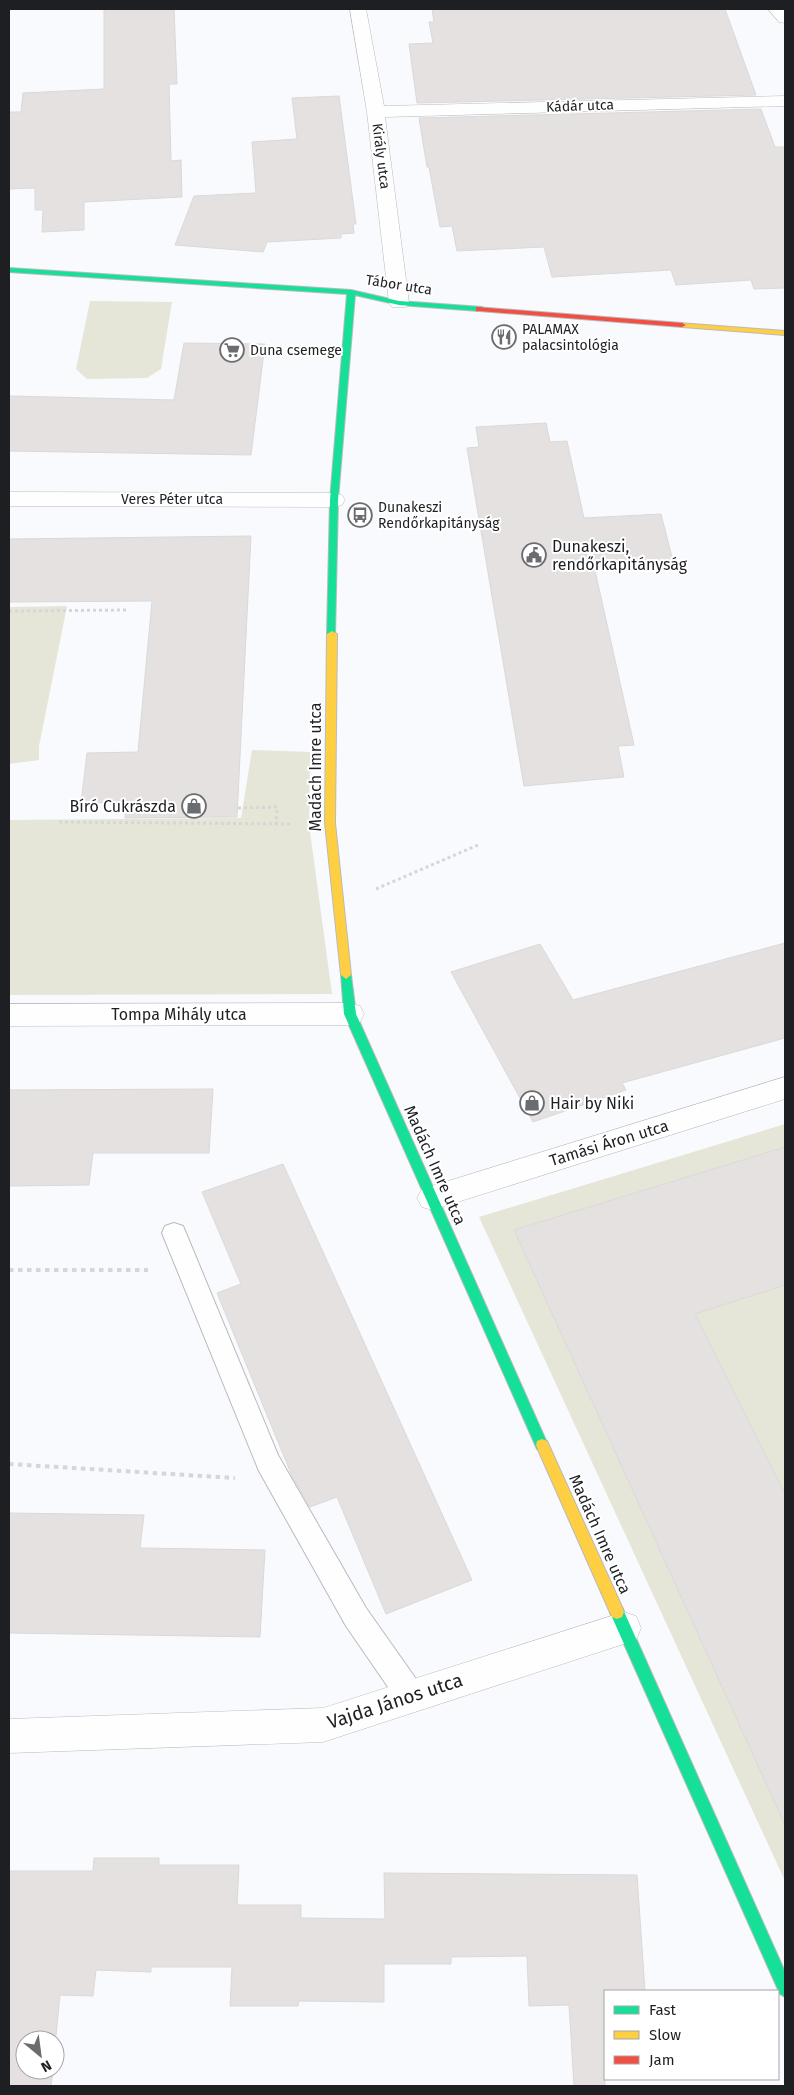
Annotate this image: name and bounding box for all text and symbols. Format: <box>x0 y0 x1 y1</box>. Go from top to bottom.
street label: Kádár utca <box>546 96 614 116</box>
street label: Király utca <box>369 122 393 190</box>
street label: Tábor utca <box>365 271 433 299</box>
place label: PALAMAX palacsintológia <box>522 321 619 354</box>
restaurant icon: PALAMAX palacsintológia <box>491 324 517 350</box>
supermarket icon: Duna csemege <box>219 337 245 363</box>
place label: Duna csemege <box>250 342 342 359</box>
street label: Veres Péter utca <box>121 491 223 508</box>
place label: Dunakeszi Rendőrkapitányság <box>378 499 500 532</box>
bus stop icon: Dunakeszi Rendőrkapitányság <box>347 502 373 528</box>
place label: Dunakeszi, rendőrkapitányság <box>552 537 688 574</box>
public building icon: Dunakeszi, rendőrkapitányság <box>521 542 547 568</box>
street label: Madách Imre utca <box>306 703 325 831</box>
shop icon: Bíró Cukrászda <box>181 793 207 819</box>
place label: Bíró Cukrászda <box>70 797 176 816</box>
street label: Tompa Mihály utca <box>111 1005 247 1024</box>
shop icon: Hair by Niki <box>519 1090 545 1116</box>
place label: Hair by Niki <box>550 1094 634 1113</box>
street label: Madách Imre utca <box>400 1102 470 1228</box>
street label: Tamási Áron utca <box>547 1115 671 1170</box>
street label: Madách Imre utca <box>565 1471 635 1597</box>
street label: Vajda János utca <box>324 1668 466 1734</box>
legend <box>604 1990 779 2080</box>
text: Fast <box>649 2001 676 2019</box>
text: Slow <box>649 2026 681 2044</box>
north arrow <box>15 2030 65 2080</box>
text: Jam <box>649 2051 675 2069</box>
text: N <box>38 2056 54 2076</box>

